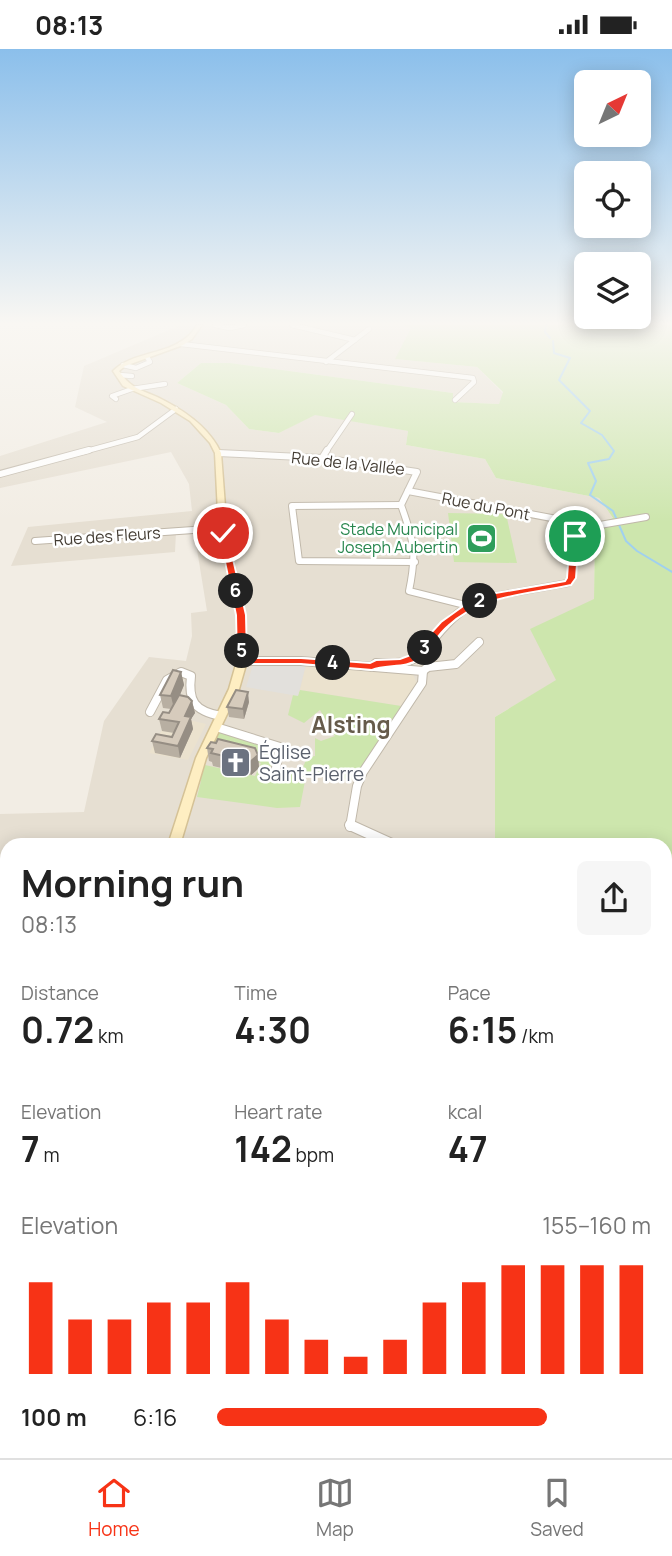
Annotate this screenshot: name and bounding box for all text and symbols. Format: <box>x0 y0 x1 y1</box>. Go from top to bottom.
text: 08:13 <box>35 7 103 43</box>
north arrow <box>574 70 651 147</box>
map controls <box>574 70 651 329</box>
button: locate <box>574 161 651 238</box>
button: layers <box>574 252 651 329</box>
street label: Rue de la Vallée <box>290 446 406 480</box>
street label: Rue du Pont <box>440 487 532 525</box>
pin <box>193 503 253 563</box>
pin <box>545 506 605 566</box>
icon: check <box>204 514 242 552</box>
icon: arrive <box>556 517 594 555</box>
place label: Stade Municipal Joseph Aubertin <box>338 518 458 558</box>
street label: Rue des Fleurs <box>53 521 161 551</box>
sports icon: Stade Municipal Joseph Aubertin <box>464 521 498 555</box>
pin: 6 <box>218 573 254 609</box>
text: 6 <box>230 577 241 603</box>
pin: 2 <box>462 583 498 619</box>
text: 2 <box>474 587 485 613</box>
pin: 3 <box>408 631 442 665</box>
pin: 5 <box>224 633 260 669</box>
text: 3 <box>419 634 430 660</box>
text: 5 <box>236 637 247 663</box>
pin: 4 <box>316 645 350 681</box>
text: 4 <box>327 649 338 675</box>
district label: Alsting <box>311 708 391 740</box>
place label: Église Saint-Pierre <box>259 739 364 787</box>
church icon: Église Saint-Pierre <box>219 746 253 780</box>
text: Morning run <box>21 856 244 908</box>
button: share <box>577 861 651 935</box>
text: 08:13 <box>21 908 77 940</box>
text: Distance <box>21 980 99 1006</box>
text: Time <box>234 980 277 1006</box>
text: Pace <box>448 980 491 1006</box>
text: 0.72 <box>21 1006 94 1054</box>
text: 4:30 <box>234 1006 311 1054</box>
text: 6:15 <box>448 1006 517 1054</box>
text: km <box>94 1023 124 1049</box>
text: /km <box>517 1023 554 1049</box>
text: Elevation <box>21 1099 101 1125</box>
text: Heart rate <box>234 1099 322 1125</box>
text: kcal <box>448 1099 482 1125</box>
text: 7 <box>21 1125 40 1173</box>
text: 142 <box>234 1125 292 1173</box>
text: 47 <box>448 1125 488 1173</box>
text: m <box>40 1142 60 1168</box>
text: bpm <box>292 1142 334 1168</box>
text: Elevation <box>21 1209 118 1241</box>
text: 155–160 m <box>542 1209 651 1241</box>
text: 100 m <box>21 1401 87 1433</box>
text: 6:16 <box>133 1401 177 1433</box>
tab: Home <box>88 1474 140 1542</box>
tab: Map <box>316 1474 354 1542</box>
tab: Saved <box>530 1474 584 1542</box>

